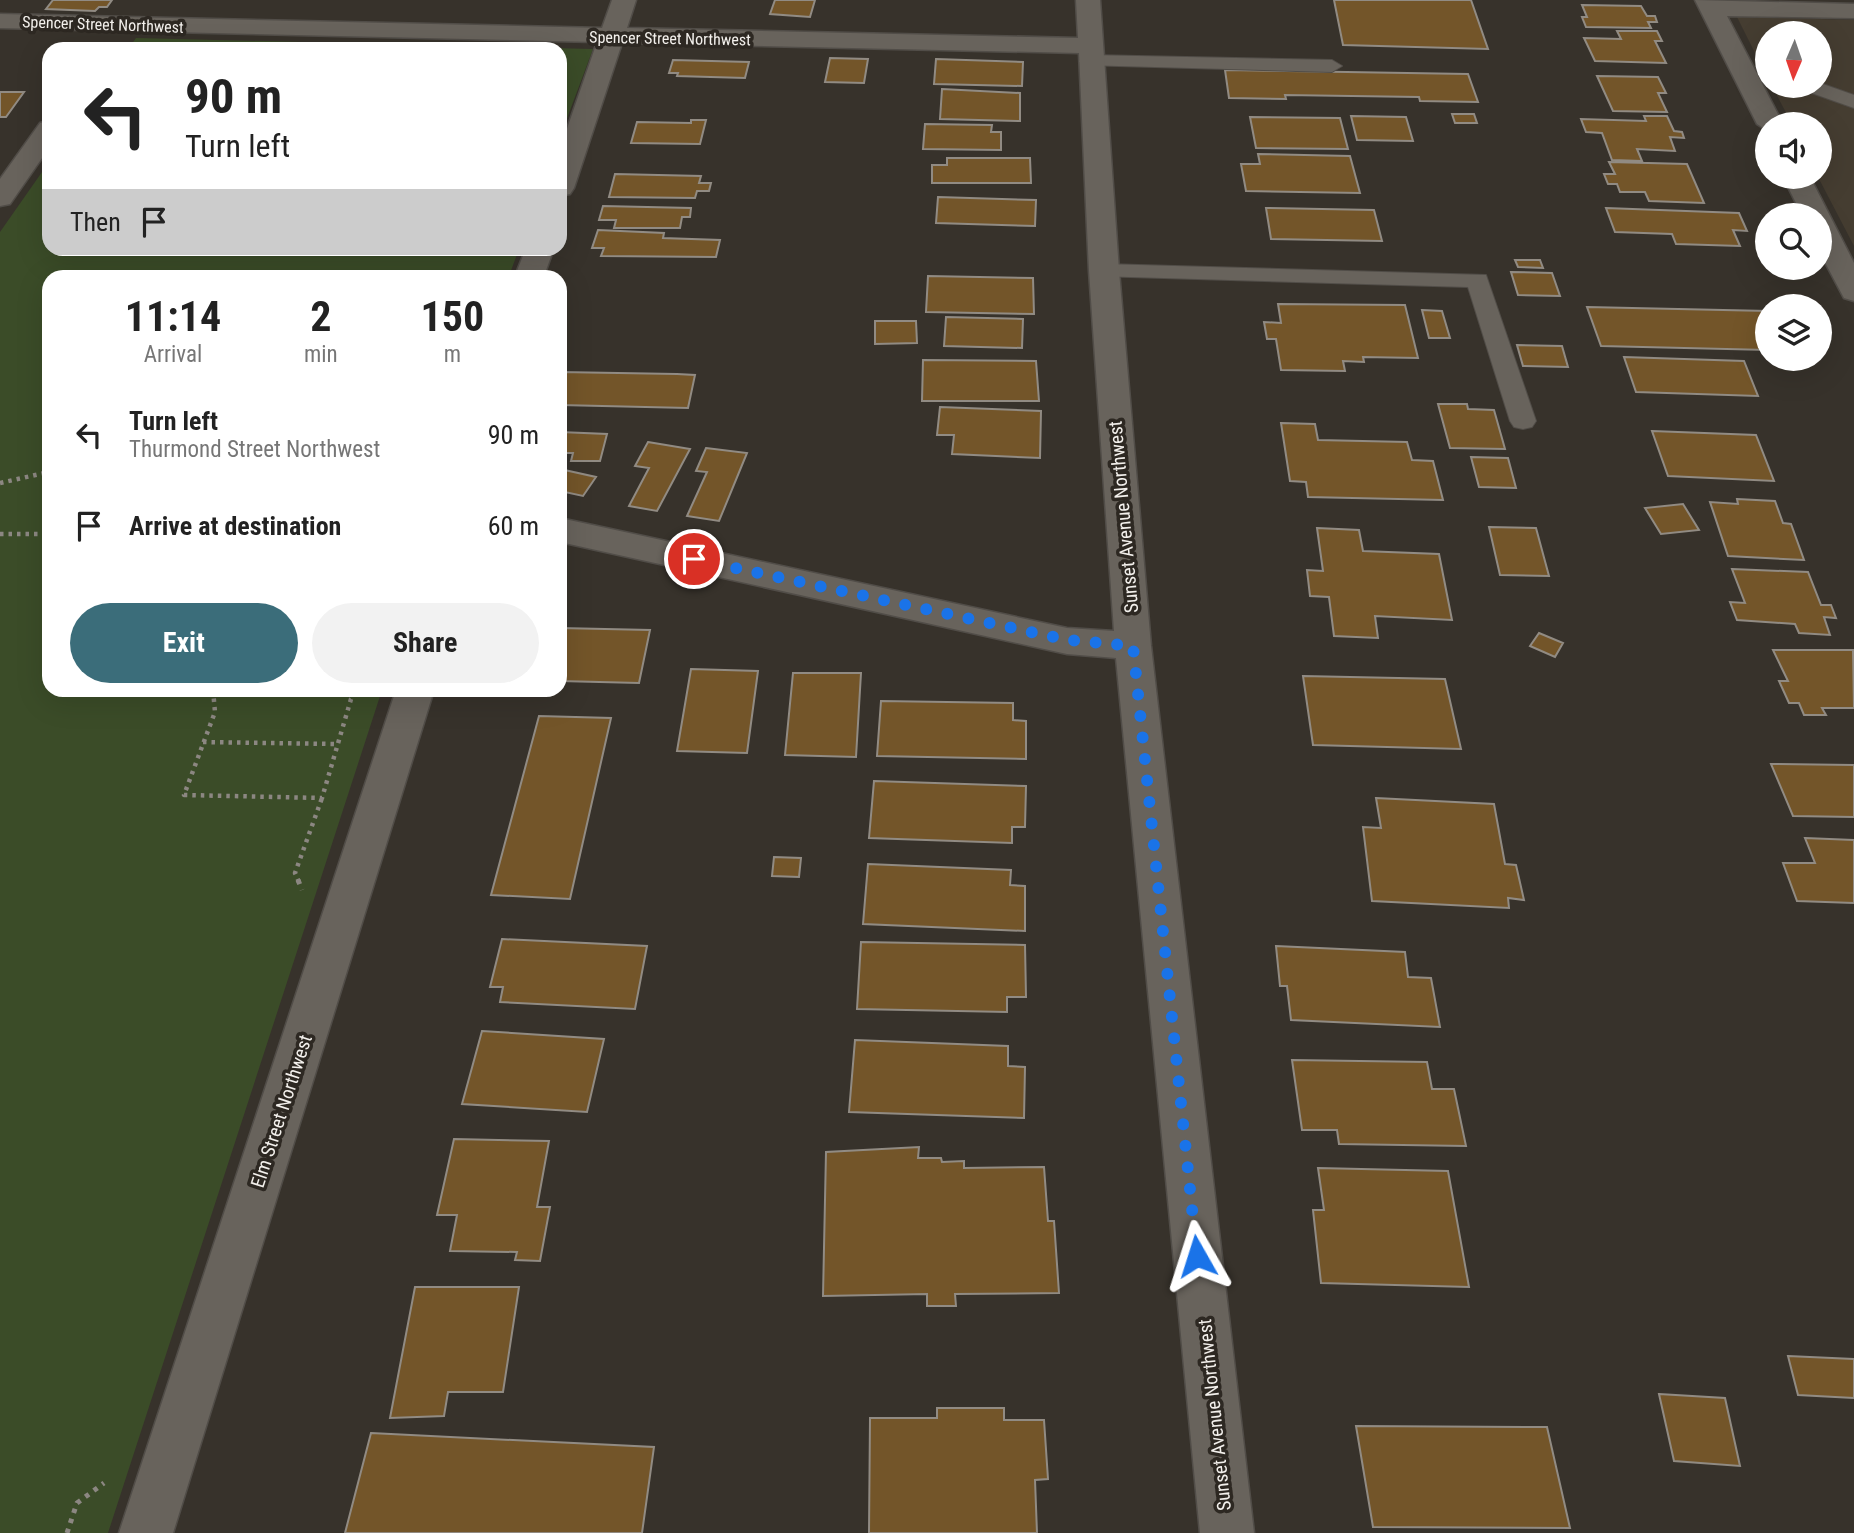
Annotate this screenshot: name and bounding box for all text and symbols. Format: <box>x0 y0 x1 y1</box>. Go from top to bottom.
street label: Spencer Street Northwest <box>22 12 184 37</box>
north arrow <box>1755 21 1832 98</box>
map controls <box>1755 21 1832 371</box>
street label: Spencer Street Northwest <box>589 28 751 49</box>
text: 90 m <box>185 68 282 125</box>
icon: left <box>70 70 161 161</box>
button: sound <box>1755 112 1832 189</box>
text: Turn left <box>185 127 290 165</box>
icon: arrive <box>135 203 173 241</box>
button: search <box>1755 203 1832 280</box>
text: Then <box>70 207 121 237</box>
text: 11:14 <box>125 292 221 341</box>
text: 2 <box>310 292 331 341</box>
text: 150 <box>420 292 484 341</box>
button: layers <box>1755 294 1832 371</box>
text: Arrival <box>144 341 202 368</box>
text: min <box>304 341 338 368</box>
text: m <box>444 341 461 368</box>
text: Turn left <box>129 406 218 436</box>
icon: left <box>70 416 108 454</box>
text: 90 m <box>488 420 539 450</box>
street label: Sunset Avenue Northwest <box>1104 420 1143 614</box>
text: Thurmond Street Northwest <box>129 436 380 463</box>
icon: arrive <box>70 507 108 545</box>
text: Arrive at destination <box>129 511 341 541</box>
text: 60 m <box>488 511 539 541</box>
pin <box>664 529 724 589</box>
icon: arrive <box>675 540 713 578</box>
button: Exit <box>70 603 298 683</box>
button: Share <box>312 603 539 683</box>
street label: Elm Street Northwest <box>246 1032 317 1190</box>
position arrow <box>1160 1219 1234 1293</box>
street label: Sunset Avenue Northwest <box>1193 1318 1236 1512</box>

